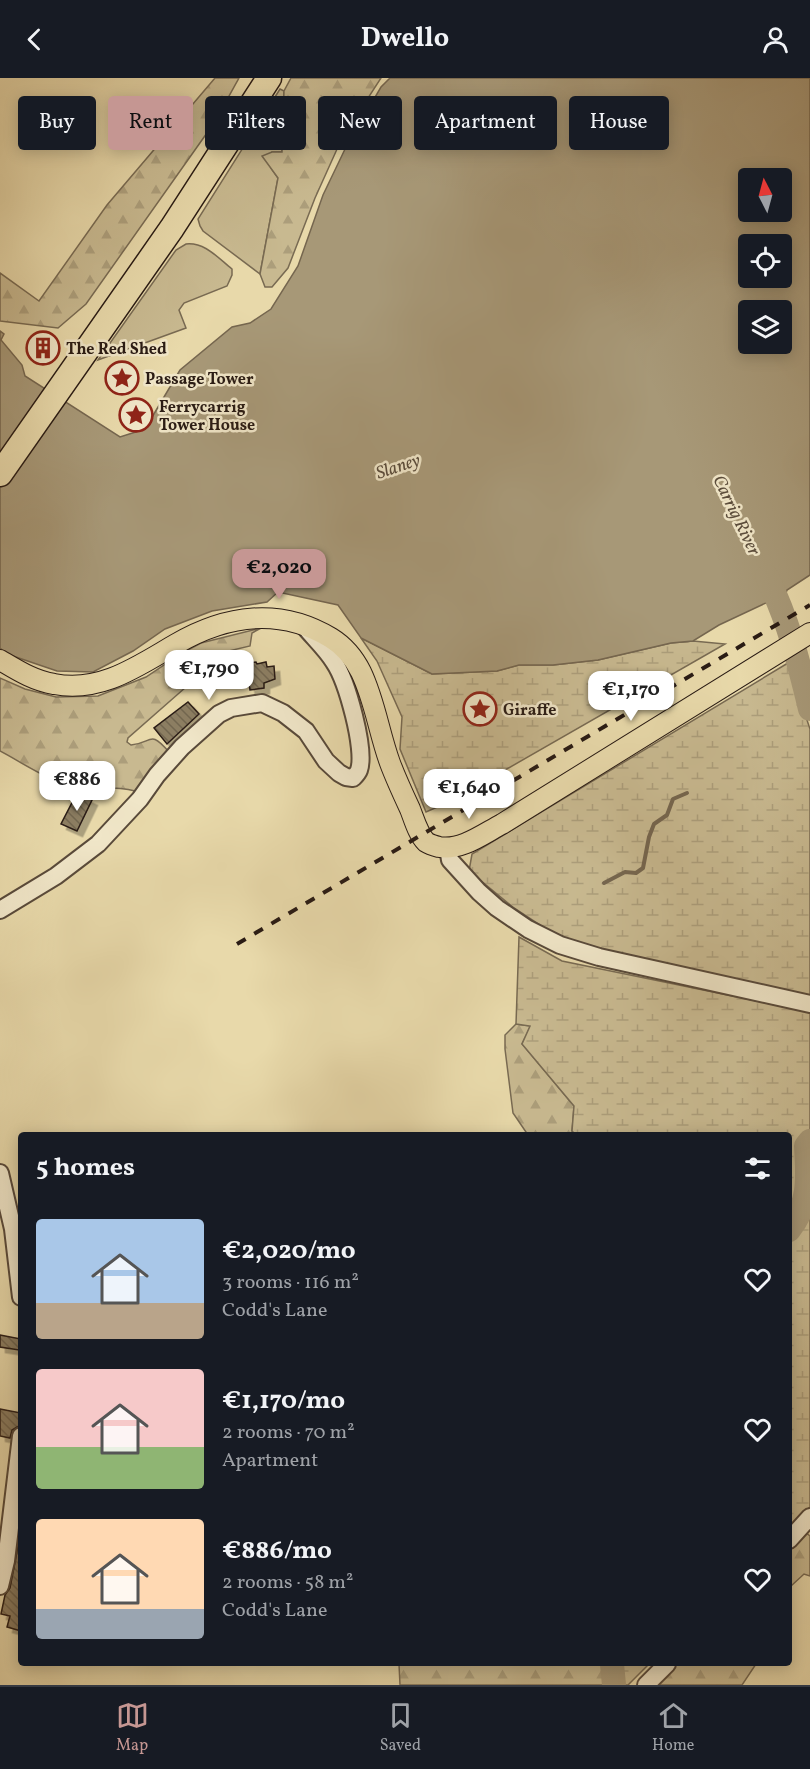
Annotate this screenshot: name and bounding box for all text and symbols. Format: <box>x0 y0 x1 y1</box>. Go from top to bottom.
text: Dwello <box>361 20 449 58</box>
icon: back <box>18 23 51 56</box>
icon: person <box>759 23 792 56</box>
chip: Buy <box>18 96 96 150</box>
chip: Rent <box>108 96 193 150</box>
chip: Filters <box>205 96 306 150</box>
chip: New <box>318 96 402 150</box>
chip: Apartment <box>414 96 557 150</box>
chip: House <box>569 96 669 150</box>
north arrow <box>738 168 792 222</box>
map controls <box>738 168 792 354</box>
button: locate <box>738 234 792 288</box>
button: layers <box>738 300 792 354</box>
building icon: The Red Shed <box>25 330 61 366</box>
place label: The Red Shed <box>66 339 167 361</box>
place icon: Passage Tower <box>104 360 140 396</box>
place label: Passage Tower <box>145 369 254 391</box>
place icon: Ferrycarrig Tower House <box>118 397 154 433</box>
place label: Ferrycarrig Tower House <box>159 397 255 437</box>
water label: Slaney <box>373 448 424 487</box>
water label: Carrig River <box>705 471 766 560</box>
pin: €2,020 <box>230 549 328 600</box>
text: €2,020 <box>246 554 312 582</box>
pin: €1,790 <box>160 650 258 701</box>
text: €1,790 <box>179 655 239 683</box>
pin: €1,170 <box>582 671 680 722</box>
text: €1,170 <box>602 676 660 704</box>
place icon: Giraffe <box>462 691 498 727</box>
place label: Giraffe <box>503 700 557 722</box>
pin: €886 <box>41 761 113 812</box>
text: €886 <box>53 766 101 794</box>
pin: €1,640 <box>420 769 518 820</box>
text: €1,640 <box>437 774 501 802</box>
text: 5 homes <box>36 1150 135 1186</box>
icon: filters <box>741 1152 774 1185</box>
text: €2,020/mo <box>222 1233 356 1269</box>
icon: home <box>84 1243 156 1315</box>
icon: heart <box>741 1263 774 1296</box>
text: 3 rooms · 116 m² <box>222 1269 359 1297</box>
text: Codd's Lane <box>222 1297 327 1325</box>
text: €1,170/mo <box>222 1383 345 1419</box>
icon: home <box>84 1393 156 1465</box>
icon: heart <box>741 1413 774 1446</box>
text: 2 rooms · 70 m² <box>222 1419 355 1447</box>
text: Apartment <box>222 1447 318 1475</box>
text: €886/mo <box>222 1533 332 1569</box>
icon: home <box>84 1543 156 1615</box>
icon: heart <box>741 1563 774 1596</box>
text: 2 rooms · 58 m² <box>222 1569 353 1597</box>
text: Codd's Lane <box>222 1597 327 1625</box>
tab: Map <box>116 1699 149 1757</box>
tab: Saved <box>380 1699 421 1757</box>
tab: Home <box>652 1699 694 1757</box>

